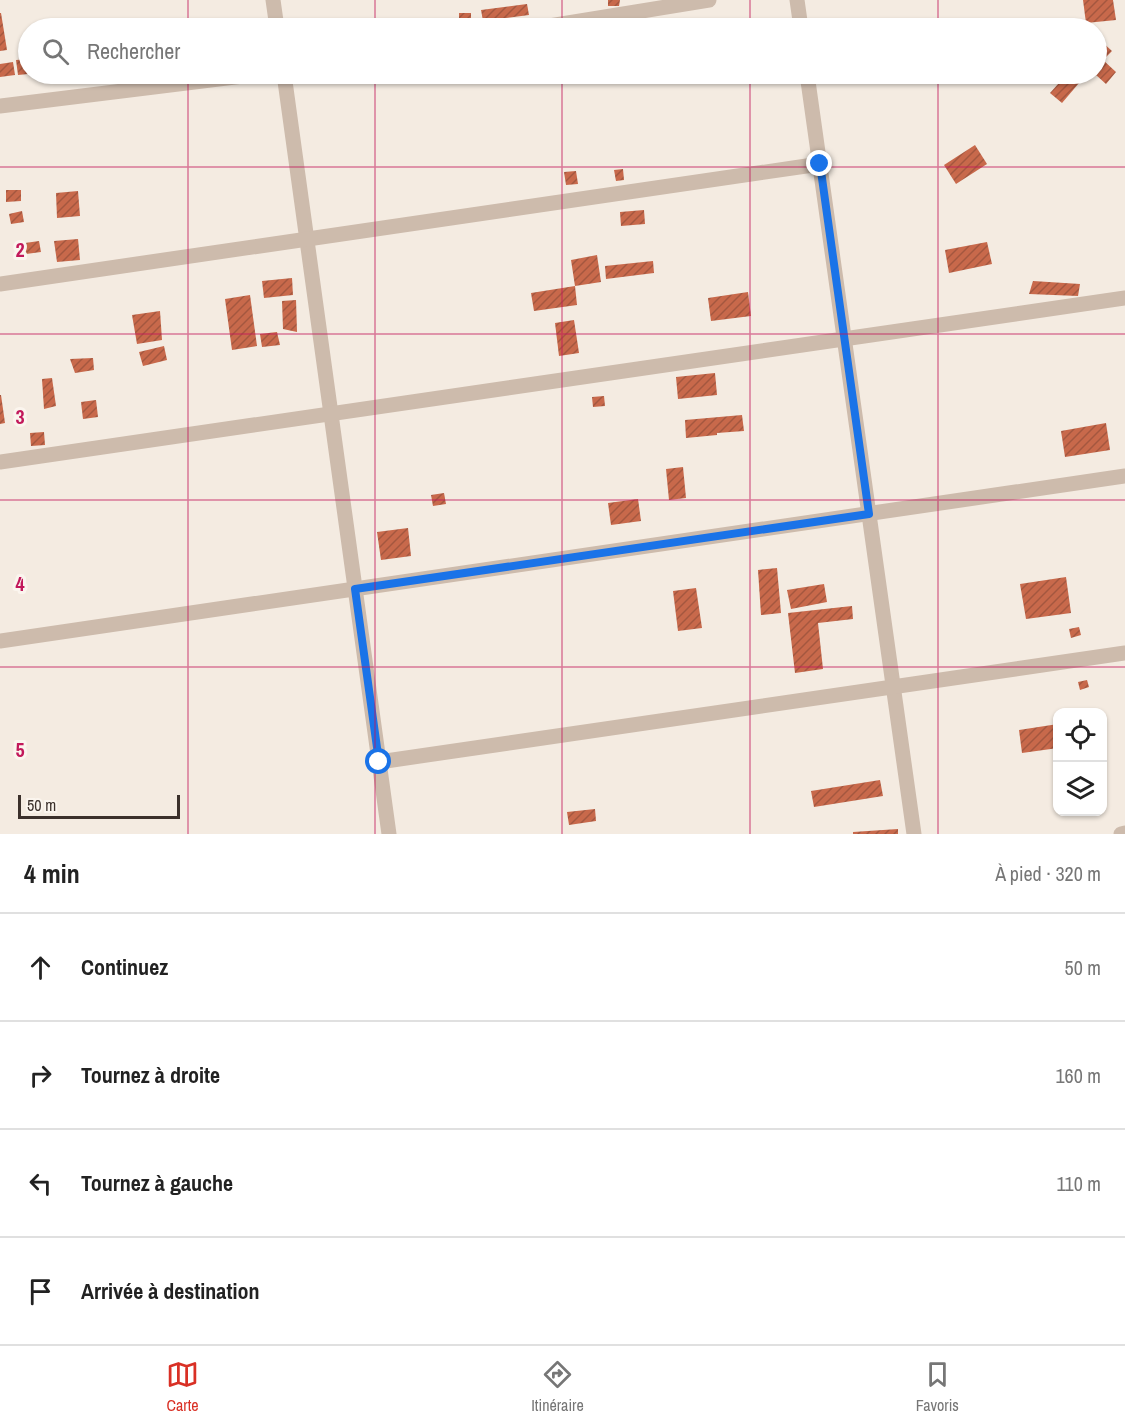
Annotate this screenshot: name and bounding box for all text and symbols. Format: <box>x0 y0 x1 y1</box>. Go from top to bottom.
search box <box>18 18 1107 84</box>
icon: search <box>39 35 72 68</box>
text: Rechercher <box>87 36 180 66</box>
route end <box>806 150 832 176</box>
text: 2 <box>15 236 25 263</box>
text: 3 <box>15 403 25 430</box>
text: 4 <box>15 570 25 597</box>
map controls <box>1053 708 1107 816</box>
button: locate <box>1053 708 1107 762</box>
text: 5 <box>15 736 25 763</box>
route start <box>365 748 391 774</box>
button: layers <box>1053 762 1107 816</box>
scale bar <box>18 792 180 820</box>
text: 50 m <box>27 794 56 816</box>
text: 4 min <box>24 856 80 891</box>
text: À pied · 320 m <box>995 860 1101 887</box>
icon: ahead <box>24 951 57 984</box>
text: Continuez <box>81 952 168 982</box>
text: 50 m <box>1065 954 1101 981</box>
icon: right <box>24 1059 57 1092</box>
text: Tournez à droite <box>81 1060 220 1090</box>
text: 160 m <box>1055 1062 1101 1089</box>
icon: left <box>24 1167 57 1200</box>
text: Tournez à gauche <box>81 1168 233 1198</box>
text: 110 m <box>1057 1170 1101 1197</box>
icon: arrive <box>24 1275 57 1308</box>
text: Arrivée à destination <box>81 1276 259 1306</box>
tab: Carte <box>166 1358 199 1416</box>
tab: Itinéraire <box>531 1358 584 1416</box>
tab: Favoris <box>916 1358 959 1416</box>

